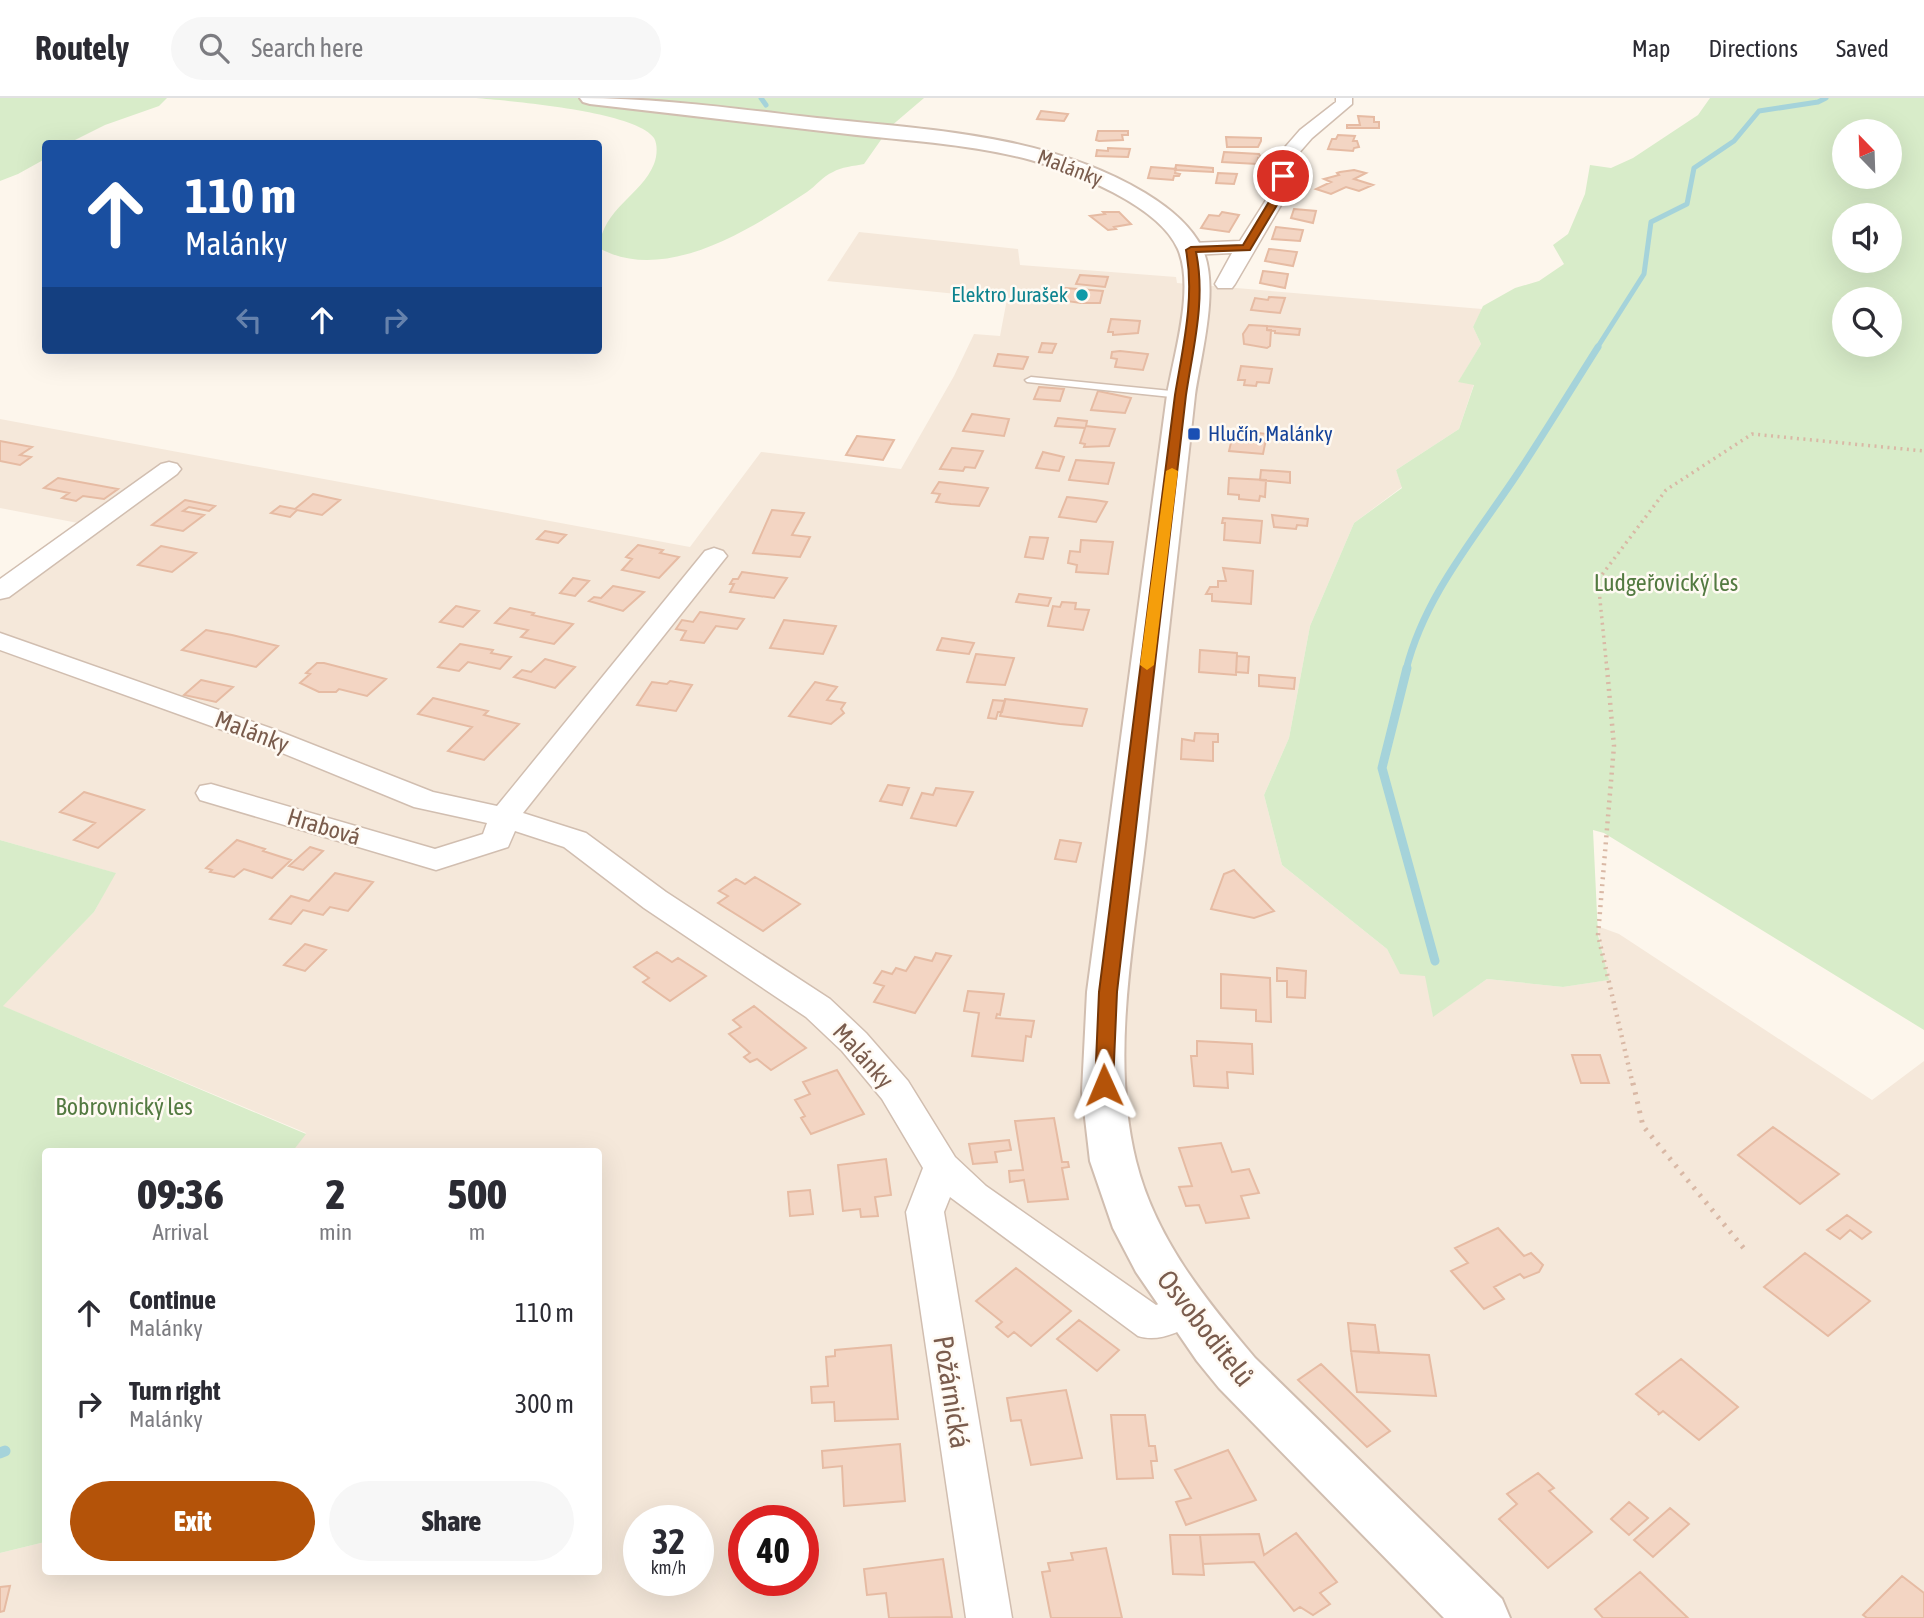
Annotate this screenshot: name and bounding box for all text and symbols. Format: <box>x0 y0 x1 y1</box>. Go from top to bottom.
search box <box>171 17 661 80</box>
text: Routely <box>35 29 129 67</box>
icon: search <box>195 29 233 67</box>
text: Search here <box>251 33 363 63</box>
text: Map <box>1632 35 1670 62</box>
text: Directions <box>1708 35 1798 62</box>
text: Saved <box>1836 35 1889 62</box>
north arrow <box>1832 119 1902 189</box>
map controls <box>1832 119 1902 357</box>
street label: Malánky <box>1035 144 1106 190</box>
pin <box>1253 146 1313 206</box>
icon: arrive <box>1264 157 1302 195</box>
text: 110 m <box>185 167 296 223</box>
icon: ahead <box>70 168 161 259</box>
button: sound <box>1832 203 1902 273</box>
text: Malánky <box>185 225 287 262</box>
place label: Elektro Jurašek <box>951 282 1068 306</box>
marker: Elektro Jurašek <box>1074 287 1090 303</box>
button: search <box>1832 287 1902 357</box>
icon: left <box>230 301 268 339</box>
icon: ahead <box>303 301 341 339</box>
icon: right <box>376 301 414 339</box>
place label: Hlučín, Malánky <box>1208 421 1333 445</box>
marker: Hlučín, Malánky <box>1186 426 1202 442</box>
park label: Ludgeřovický les <box>1594 569 1738 596</box>
street label: Malánky <box>211 705 293 758</box>
street label: Hrabová <box>284 803 364 850</box>
street label: Malánky <box>828 1018 899 1093</box>
position arrow <box>1067 1048 1141 1122</box>
park label: Bobrovnický les <box>55 1093 193 1120</box>
text: 09:36 <box>137 1170 224 1218</box>
text: 2 <box>326 1170 345 1218</box>
text: 500 <box>447 1170 507 1218</box>
text: Arrival <box>152 1219 209 1245</box>
text: min <box>319 1219 352 1245</box>
text: m <box>469 1219 485 1245</box>
street label: Osvoboditelů <box>1151 1264 1261 1392</box>
text: Continue <box>129 1285 216 1315</box>
icon: ahead <box>70 1294 108 1332</box>
text: 110 m <box>515 1298 574 1328</box>
text: Malánky <box>129 1315 203 1341</box>
street label: Požárnická <box>927 1333 977 1451</box>
text: Turn right <box>129 1376 220 1406</box>
icon: right <box>70 1385 108 1423</box>
text: 300 m <box>515 1389 574 1419</box>
text: Malánky <box>129 1406 203 1432</box>
button: Exit <box>70 1481 315 1561</box>
button: Share <box>329 1481 574 1561</box>
speed limit sign: 40 <box>728 1505 819 1596</box>
text: 32 <box>652 1521 685 1561</box>
text: km/h <box>651 1557 686 1578</box>

